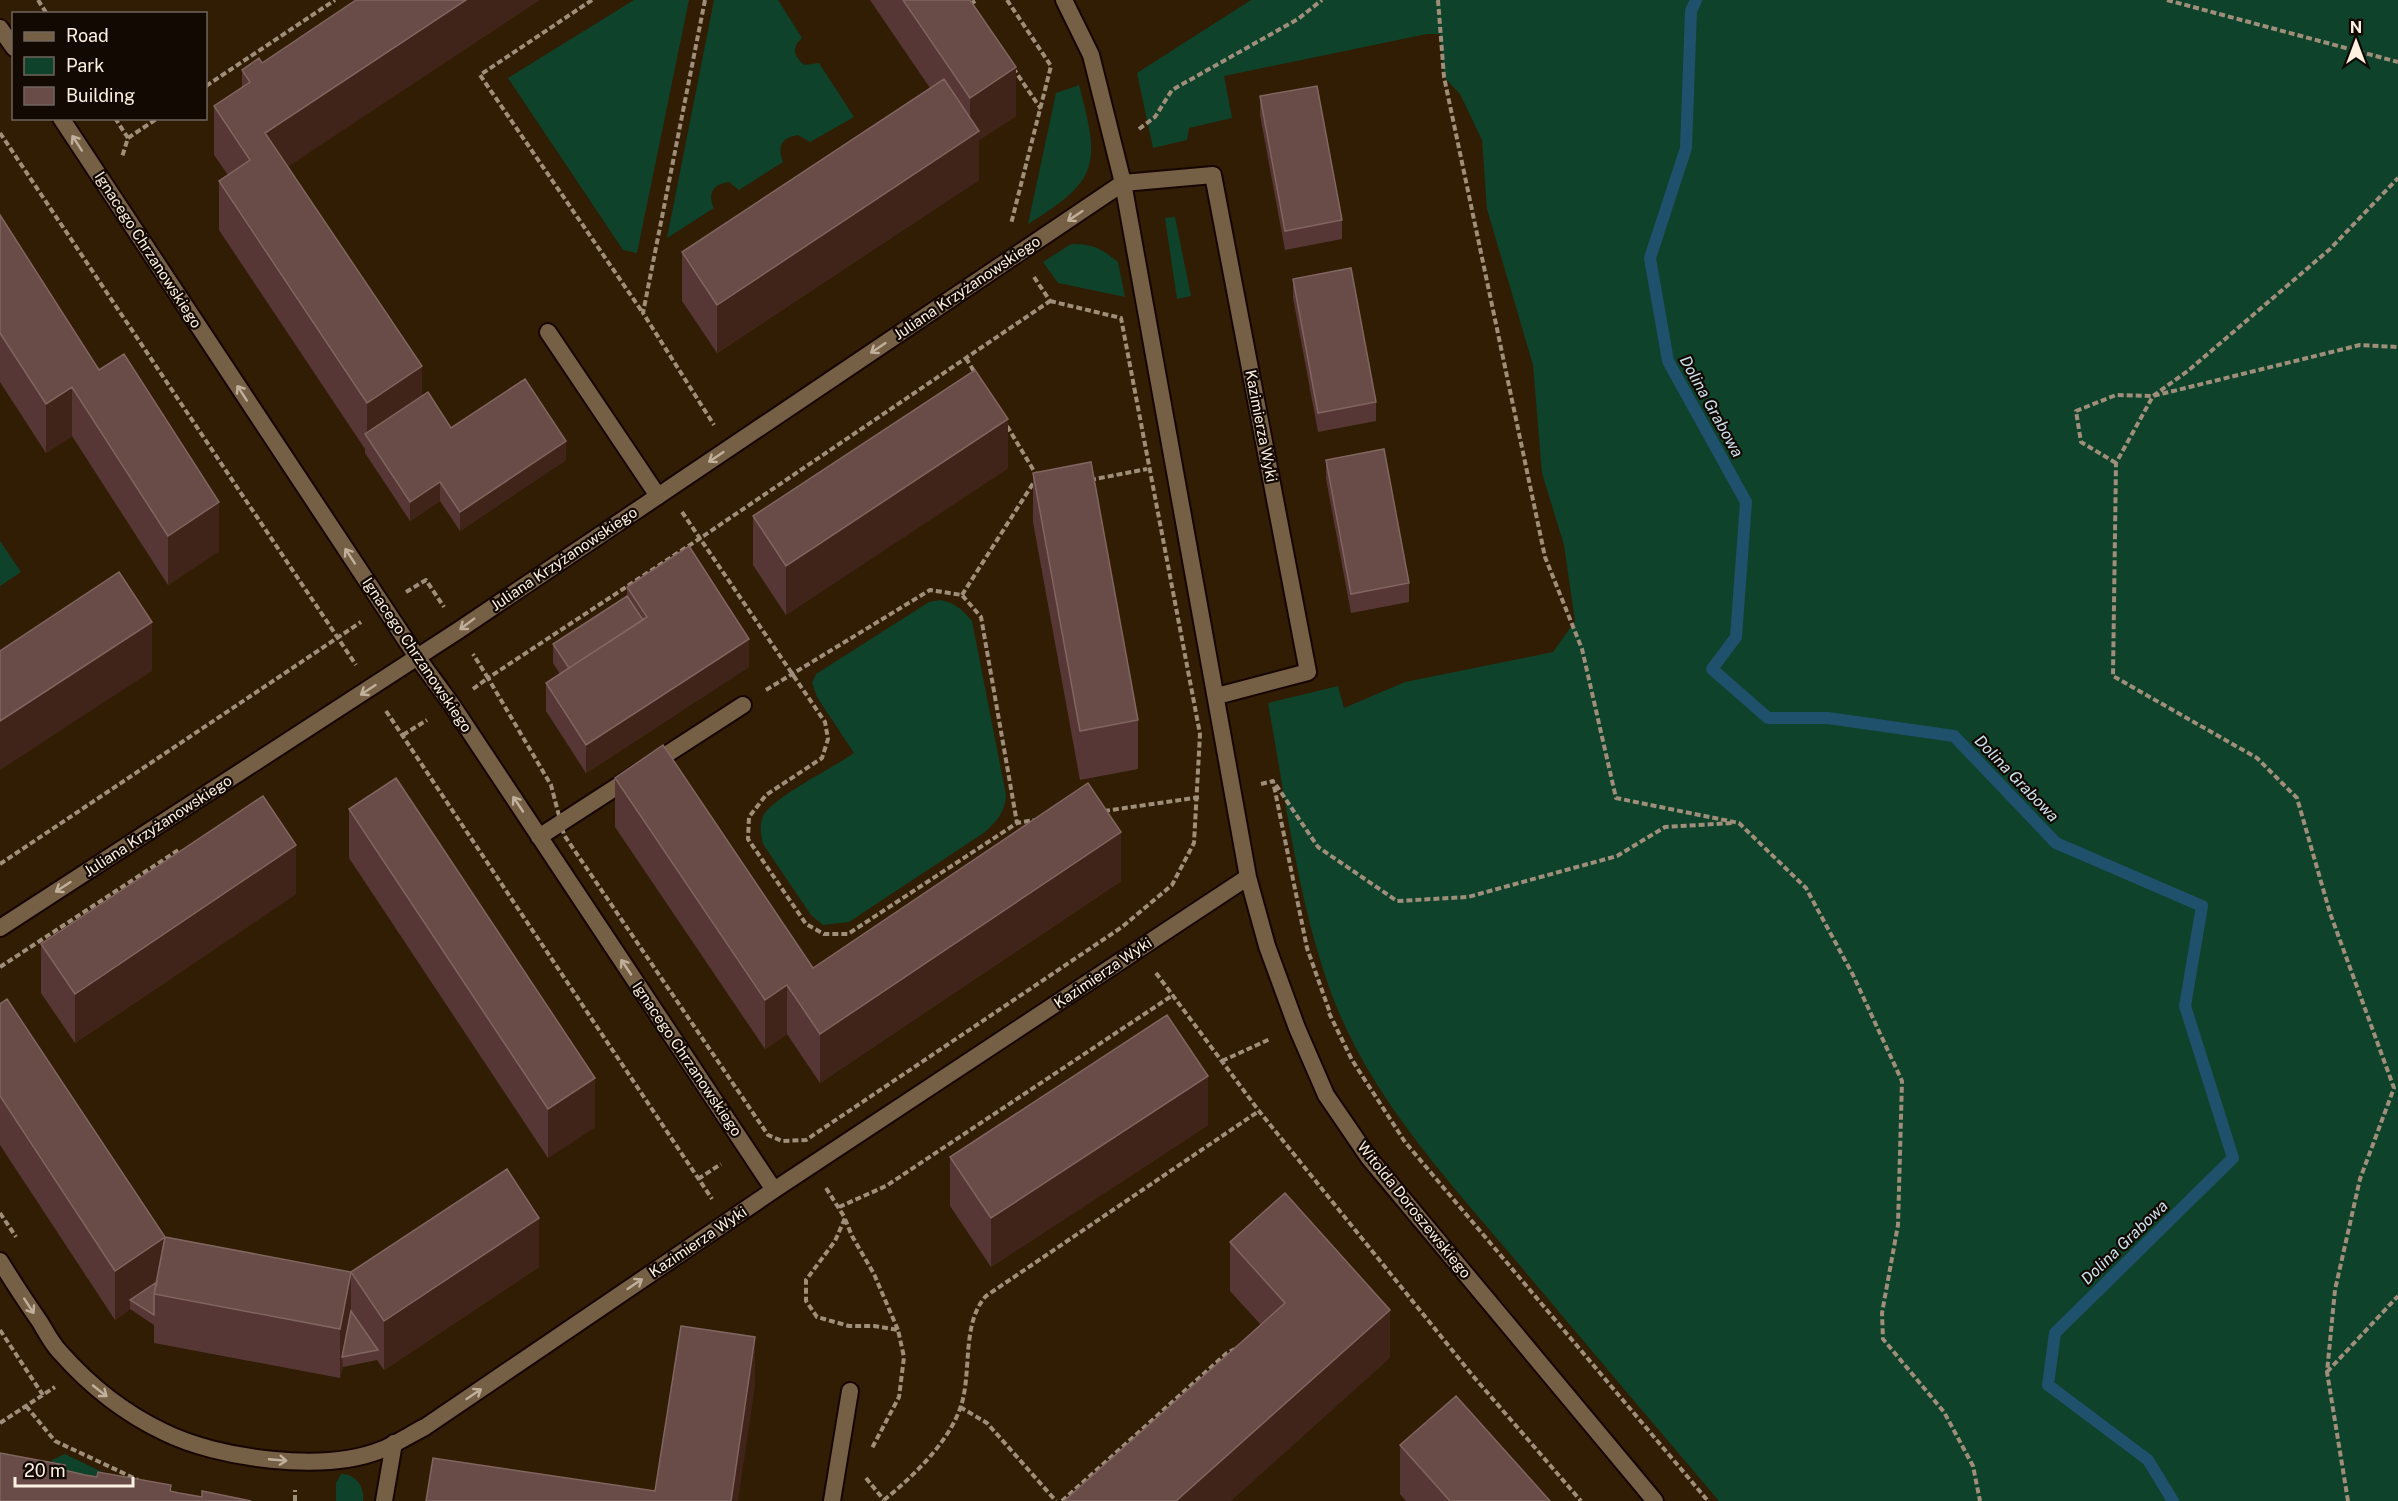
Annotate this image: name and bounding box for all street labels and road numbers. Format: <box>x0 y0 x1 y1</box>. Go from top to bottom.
street label: Ignacego Chrzanowskiego <box>91 168 205 331</box>
street label: Juliana Krzyżanowskiego <box>890 232 1043 343</box>
street label: Kazimierza Wyki <box>1242 368 1281 483</box>
street label: Juliana Krzyżanowskiego <box>487 503 640 614</box>
street label: Ignacego Chrzanowskiego <box>359 574 476 735</box>
street label: Juliana Krzyżanowskiego <box>81 771 235 880</box>
street label: Kazimierza Wyki <box>1051 934 1155 1011</box>
street label: Ignacego Chrzanowskiego <box>629 978 746 1139</box>
street label: Witolda Doroszewskiego <box>1354 1138 1475 1281</box>
street label: Kazimierza Wyki <box>646 1203 750 1280</box>

